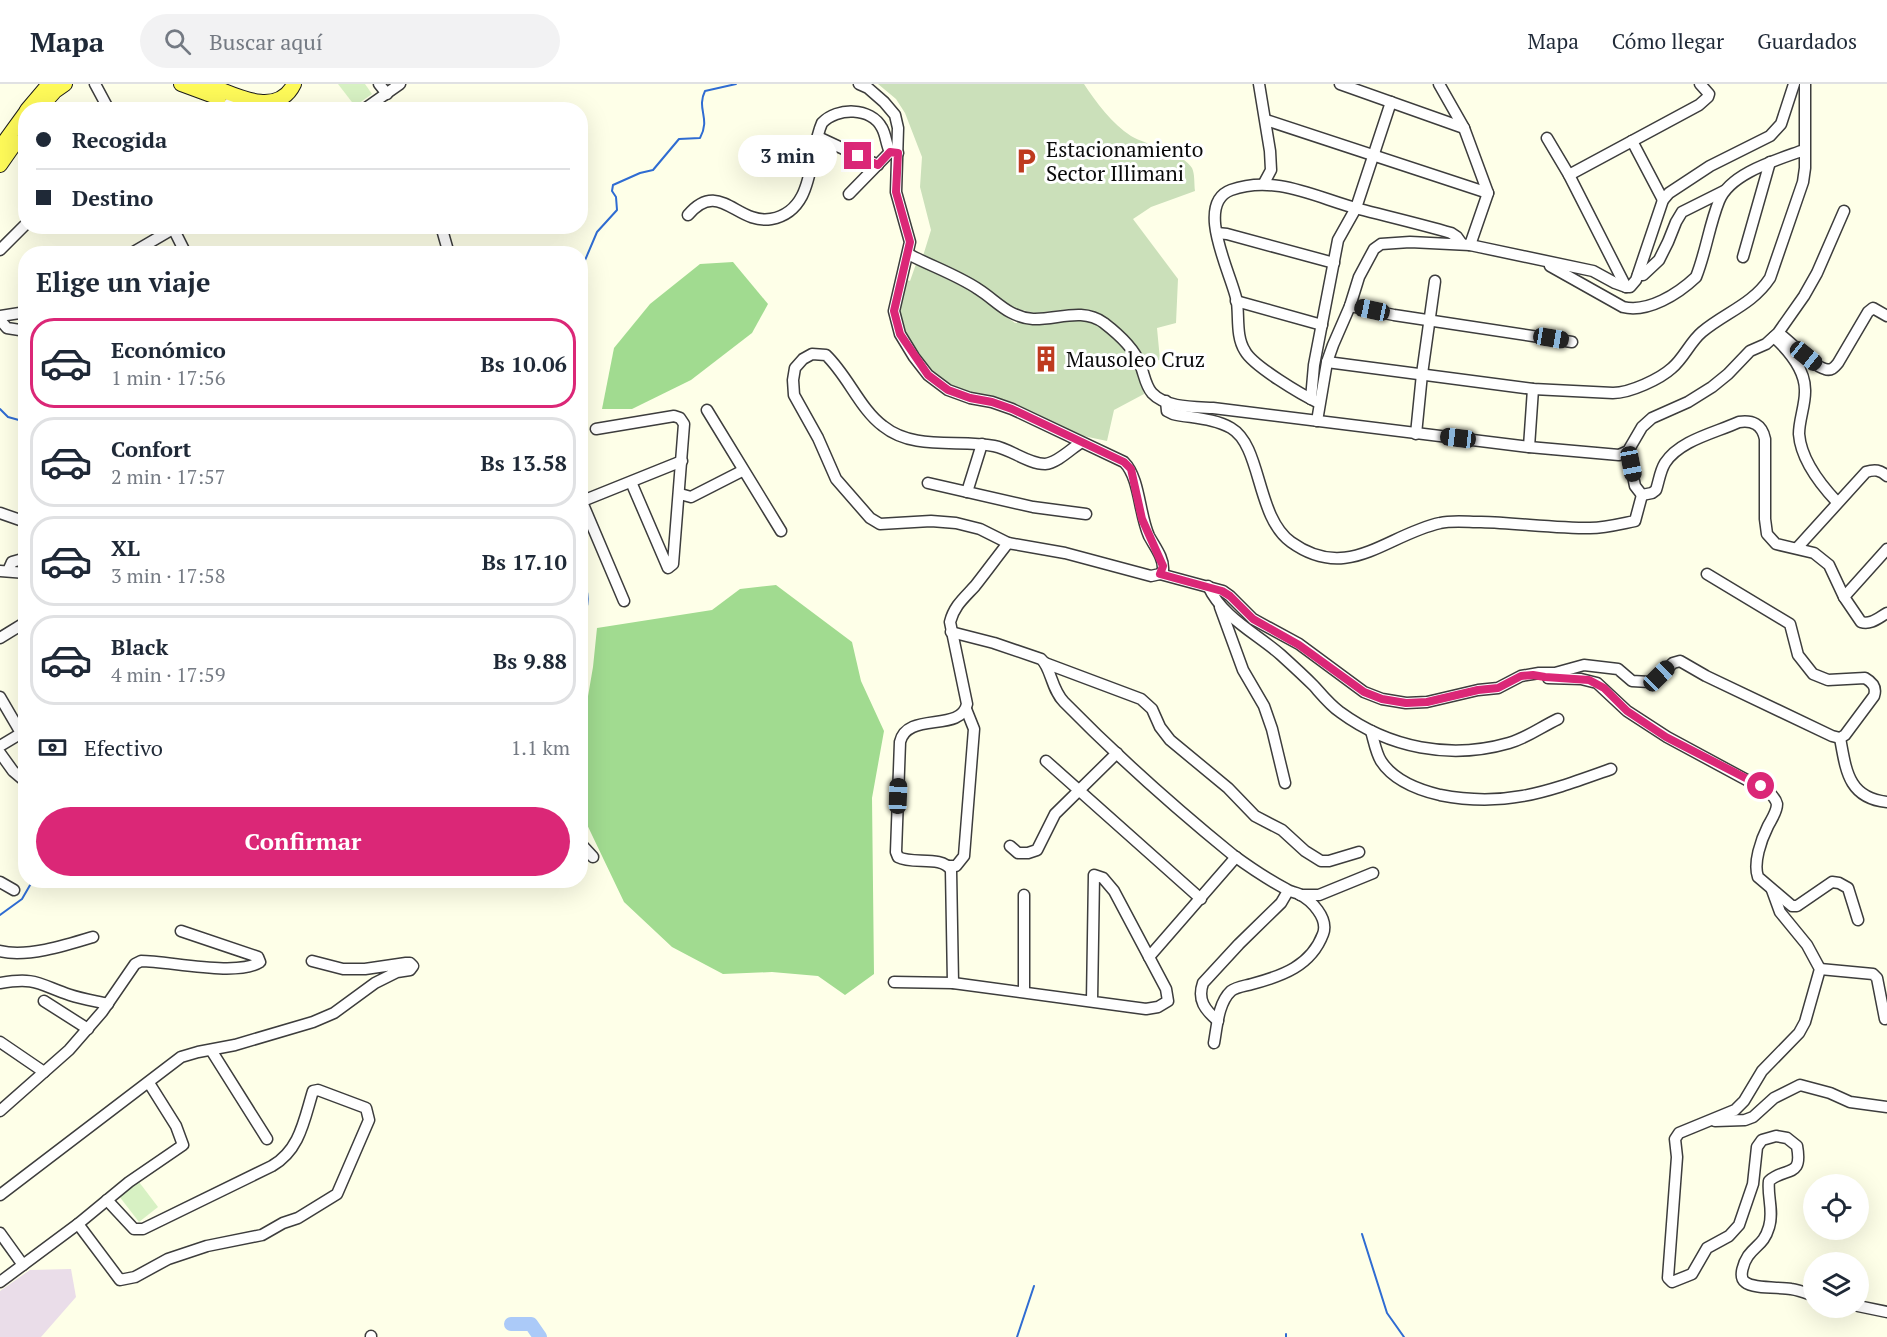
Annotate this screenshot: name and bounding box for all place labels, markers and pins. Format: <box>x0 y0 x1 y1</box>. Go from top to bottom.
place label: Estacionamiento Sector Illimani <box>1046 135 1203 187</box>
parking icon: Estacionamiento Sector Illimani <box>1011 146 1041 176</box>
building icon: Mausoleo Cruz <box>1031 344 1061 374</box>
place label: Mausoleo Cruz <box>1066 345 1205 373</box>

